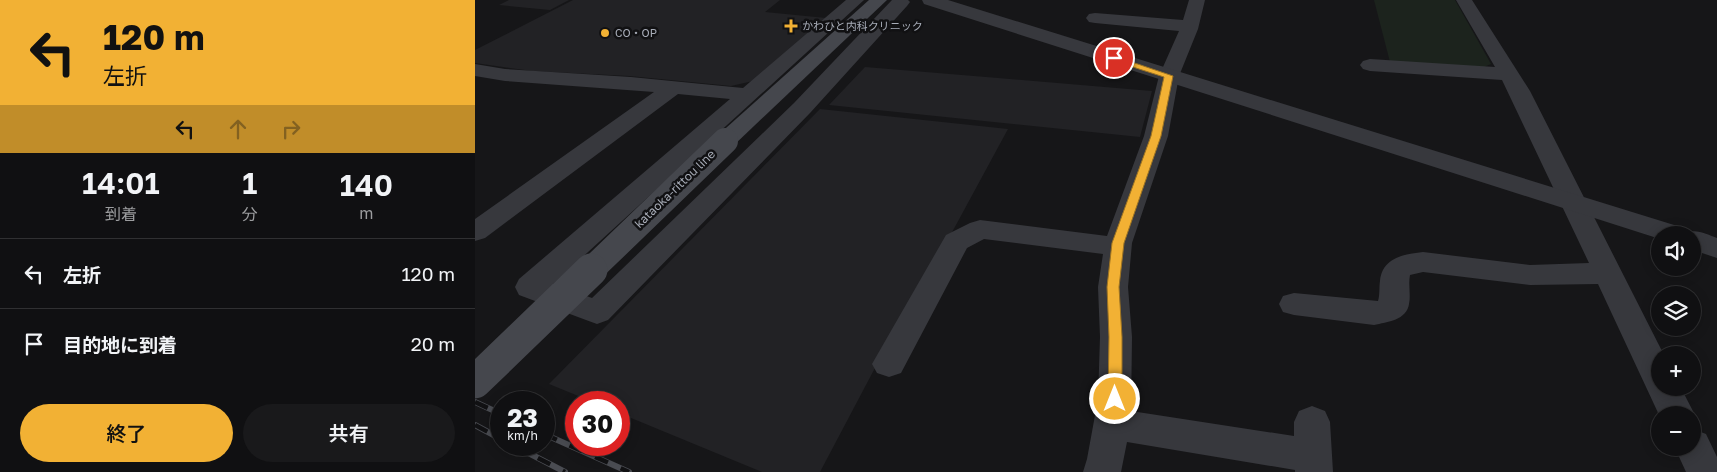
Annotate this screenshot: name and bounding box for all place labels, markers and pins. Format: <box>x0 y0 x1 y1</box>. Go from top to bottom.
marker: かわひと内科クリニック <box>784 19 798 33</box>
place label: かわひと内科クリニック <box>802 19 923 32</box>
place label: CO・OP <box>615 26 657 39</box>
marker: CO・OP <box>599 27 611 39</box>
pin <box>1093 37 1135 79</box>

